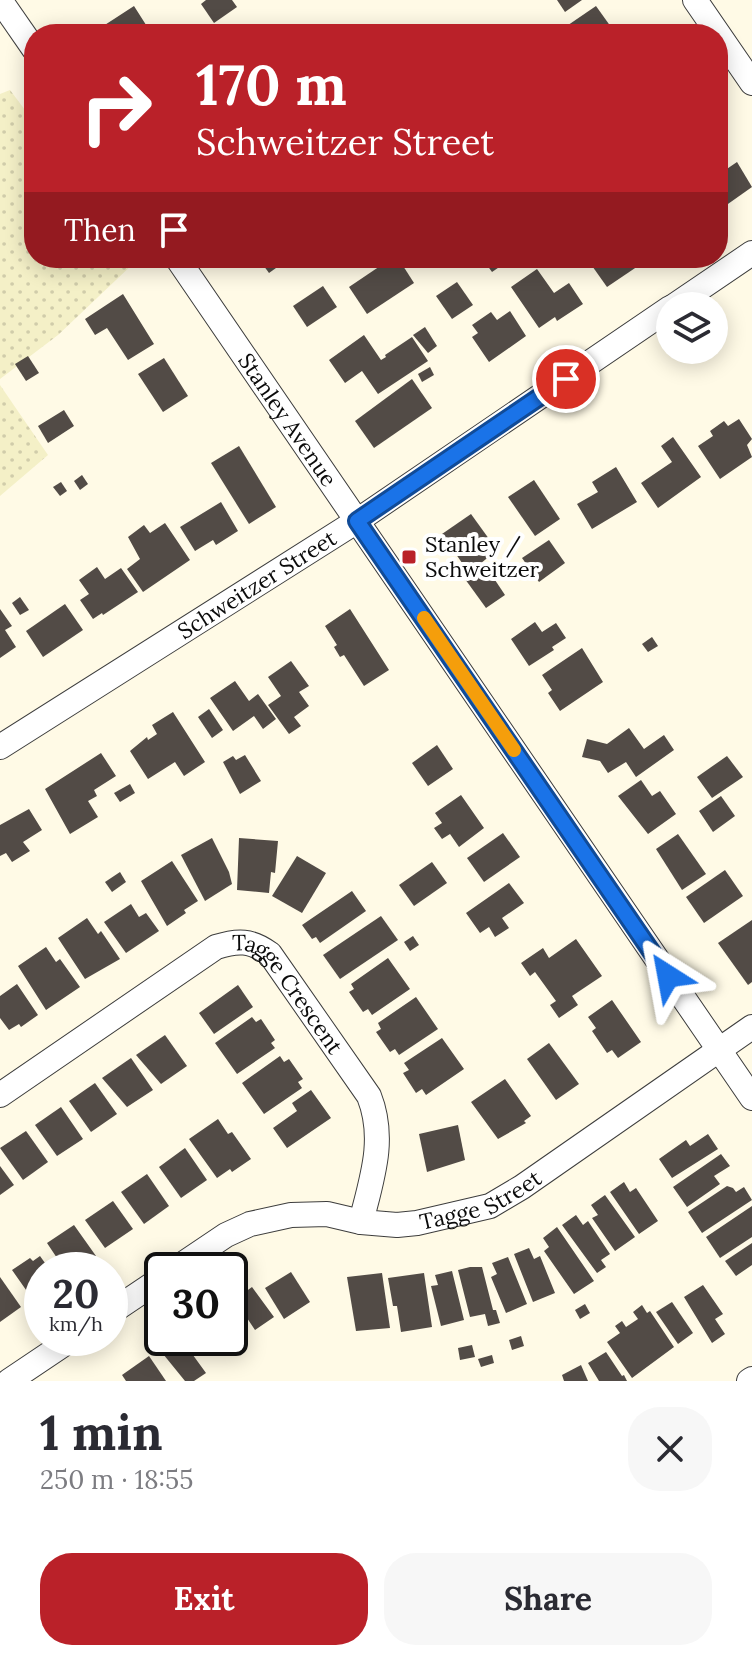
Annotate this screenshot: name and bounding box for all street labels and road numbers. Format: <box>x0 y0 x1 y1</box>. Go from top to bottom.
street label: Stanley Avenue <box>232 348 343 492</box>
street label: Schweitzer Street <box>172 524 342 645</box>
street label: Tagge Crescent <box>232 928 349 1060</box>
street label: Tagge Street <box>417 1164 547 1236</box>

